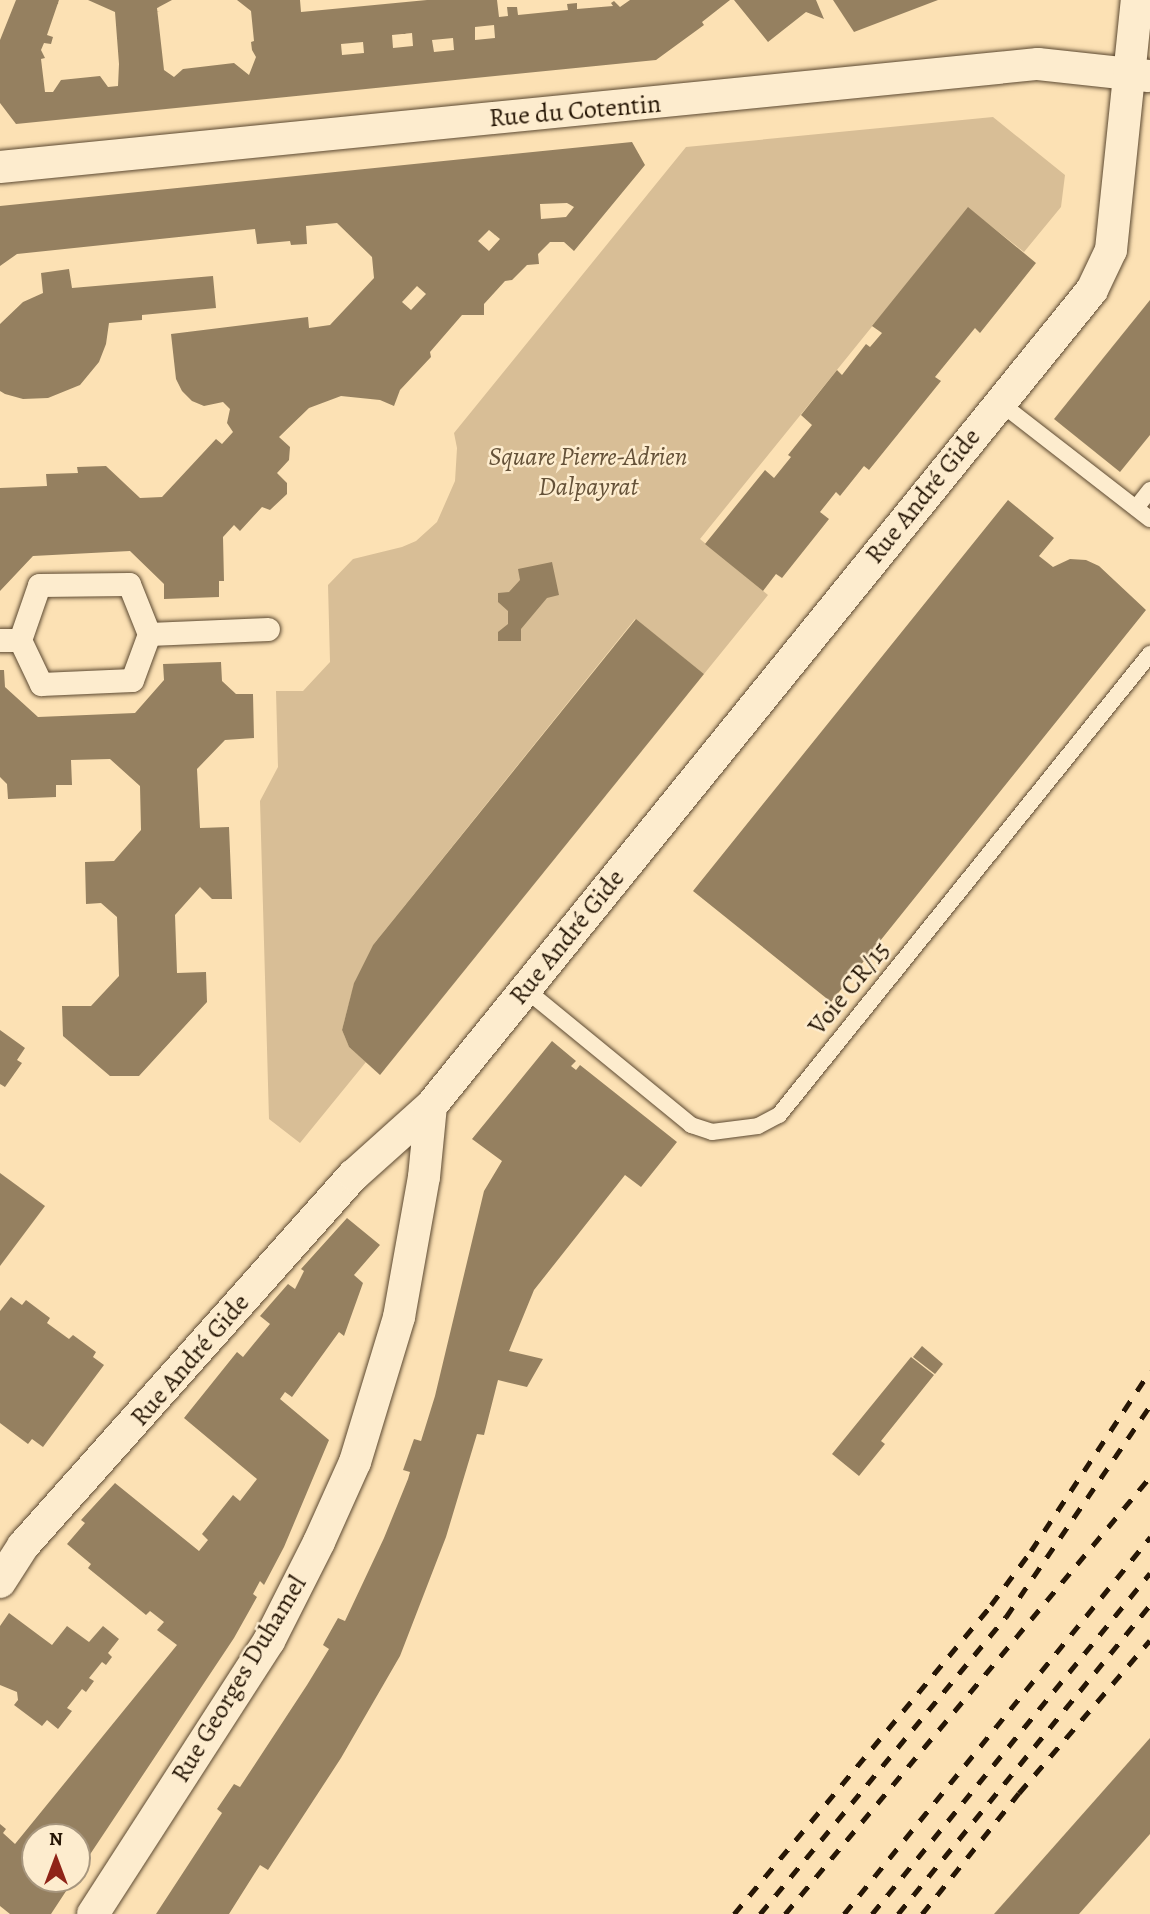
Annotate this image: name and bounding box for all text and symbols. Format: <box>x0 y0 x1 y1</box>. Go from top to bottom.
street label: Rue du Cotentin <box>488 88 662 134</box>
street label: Rue André Gide <box>859 422 987 570</box>
park label: Square Pierre-Adrien Dalpayrat <box>488 441 688 503</box>
street label: Rue André Gide <box>503 863 631 1011</box>
street label: Voie CR/15 <box>802 935 896 1041</box>
street label: Rue André Gide <box>124 1287 256 1433</box>
street label: Rue Georges Duhamel <box>165 1570 313 1788</box>
north arrow <box>21 1823 91 1893</box>
text: N <box>49 1826 63 1852</box>

